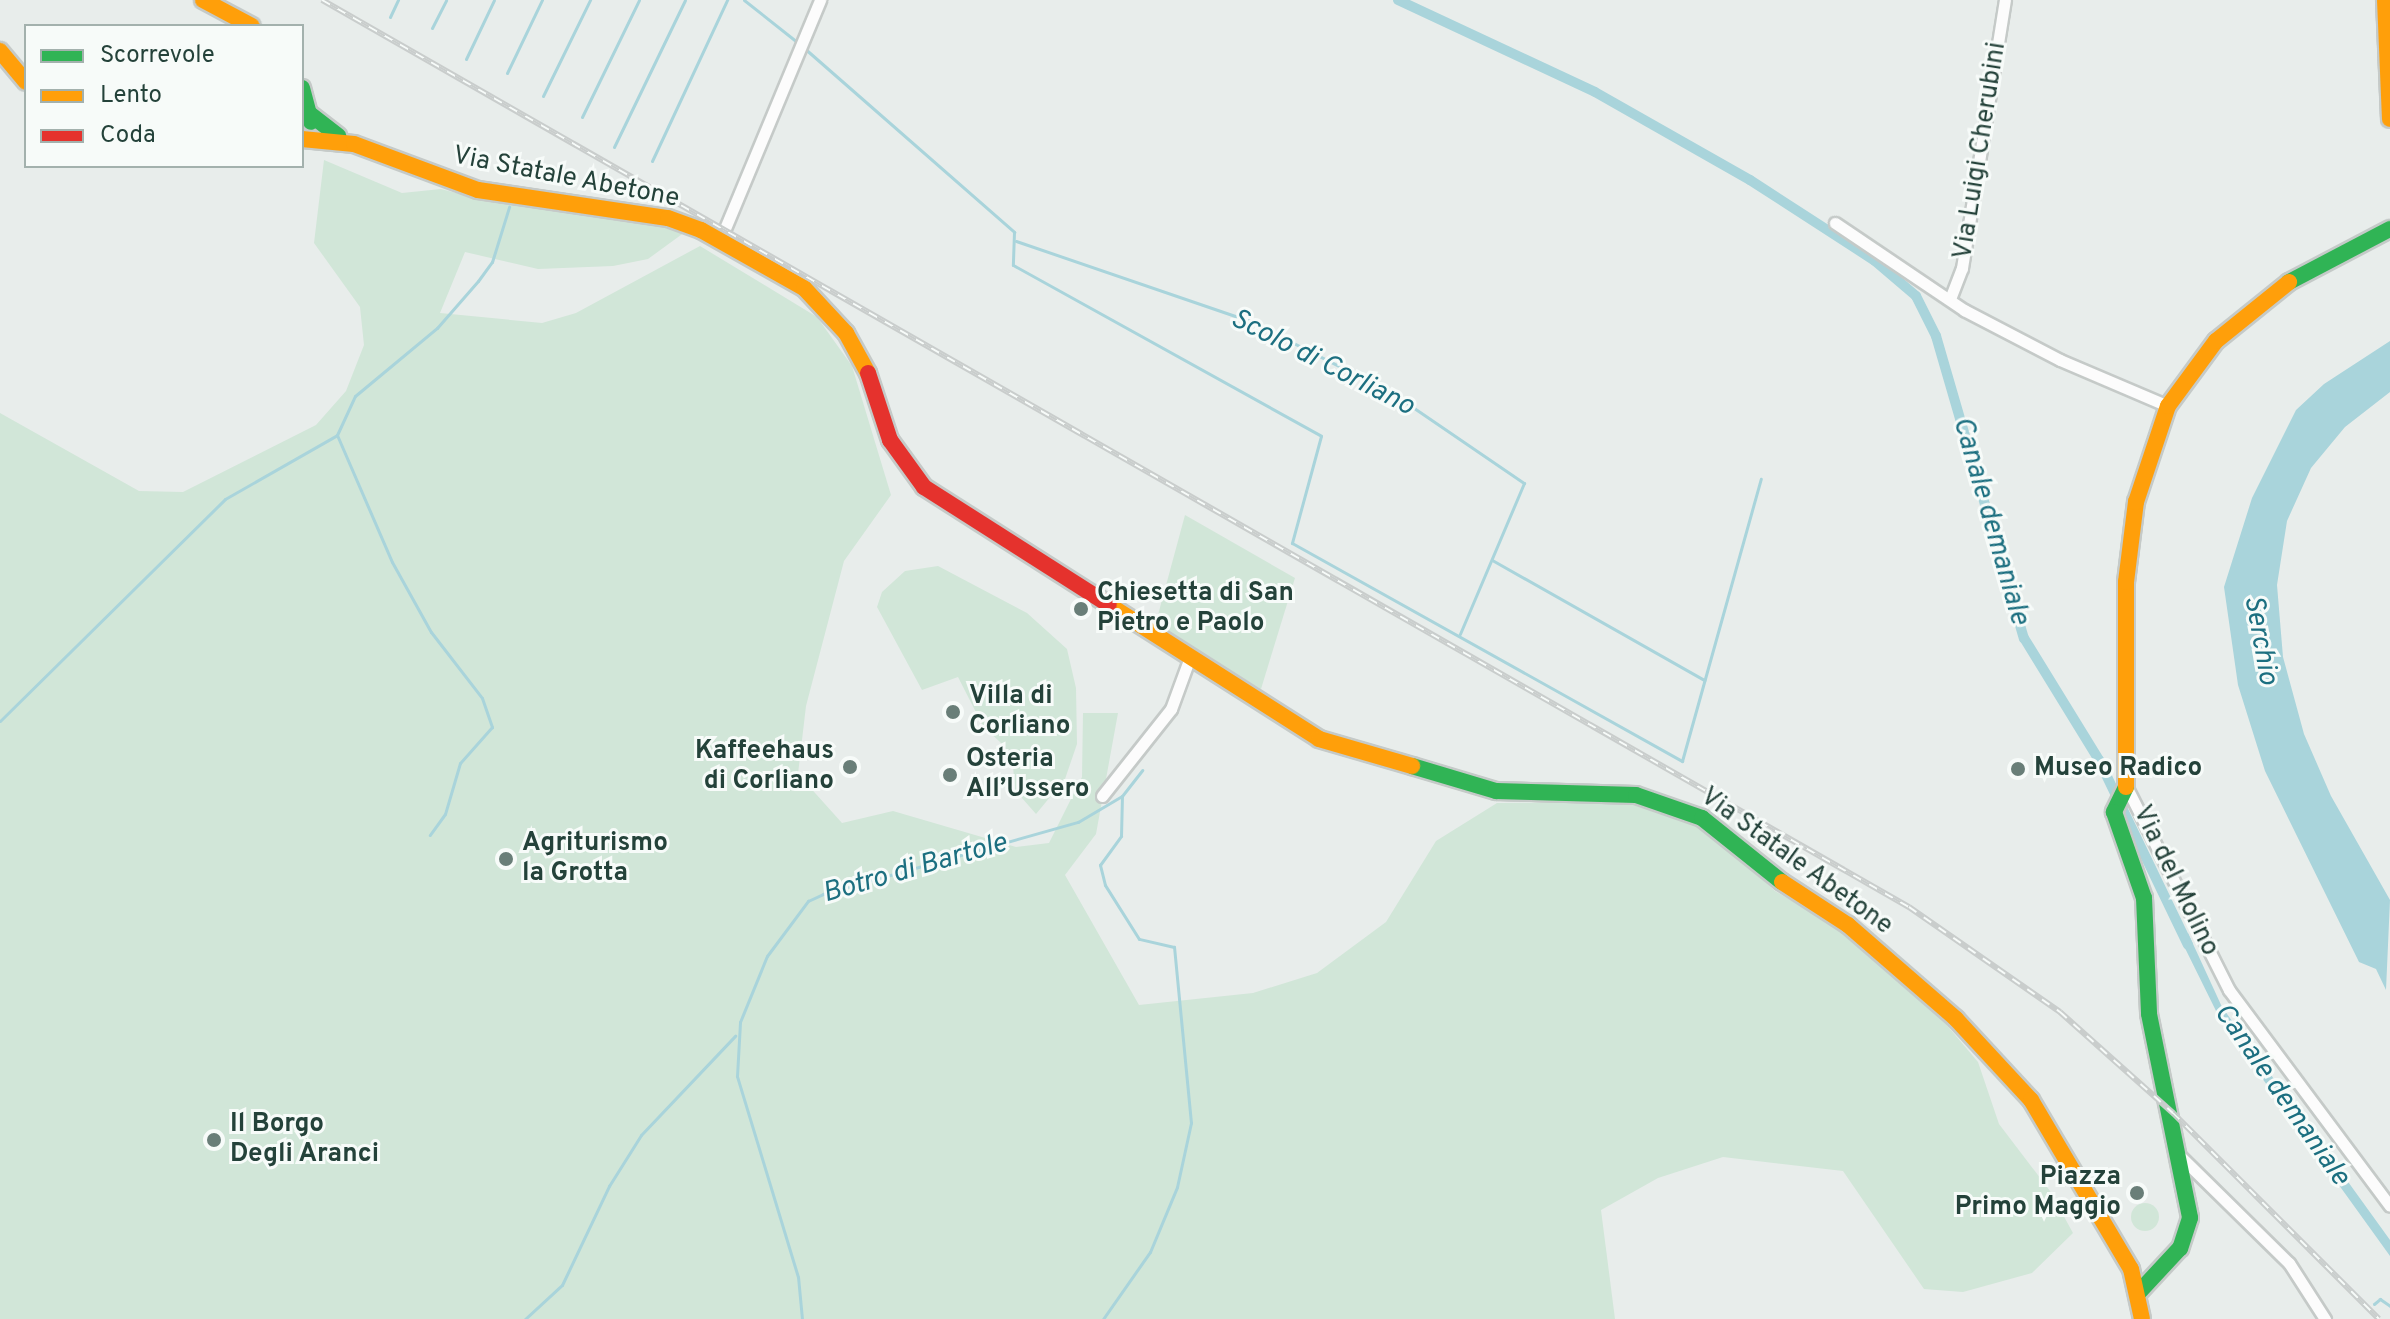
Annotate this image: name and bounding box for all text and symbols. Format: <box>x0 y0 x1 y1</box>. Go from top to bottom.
legend <box>24 24 304 168</box>
street label: Via Luigi Cherubini <box>1948 40 2014 262</box>
text: Scorrevole <box>100 41 215 71</box>
text: Lento <box>100 81 162 111</box>
text: Coda <box>100 121 156 151</box>
street label: Via Statale Abetone <box>450 141 682 215</box>
water label: Scolo di Corliano <box>1225 302 1419 424</box>
water label: Canale demaniale <box>1944 413 2036 629</box>
place label: Chiesetta di San Pietro e Paolo <box>1097 578 1294 640</box>
water label: Serchio <box>2236 593 2284 687</box>
marker: Chiesetta di San Pietro e Paolo <box>1072 600 1090 618</box>
place label: Villa di Corliano <box>969 681 1070 742</box>
marker: Villa di Corliano <box>944 703 962 721</box>
place label: Kaffeehaus di Corliano <box>695 736 834 798</box>
place label: Osteria All’Ussero <box>966 744 1089 806</box>
place label: Museo Radico <box>2034 753 2202 785</box>
marker: Kaffeehaus di Corliano <box>841 758 859 776</box>
marker: Museo Radico <box>2009 760 2027 778</box>
marker: Osteria All’Ussero <box>941 766 959 784</box>
street label: Via Statale Abetone <box>1693 781 1899 943</box>
street label: Via del Molino <box>2125 801 2225 961</box>
water label: Botro di Bartole <box>819 827 1011 911</box>
place label: Agriturismo la Grotta <box>522 828 668 890</box>
marker: Agriturismo la Grotta <box>497 850 515 868</box>
water label: Canale demaniale <box>2206 997 2356 1193</box>
place label: Il Borgo Degli Aranci <box>230 1109 380 1170</box>
marker: Il Borgo Degli Aranci <box>205 1131 223 1149</box>
place label: Piazza Primo Maggio <box>1955 1162 2121 1224</box>
marker: Piazza Primo Maggio <box>2128 1184 2146 1202</box>

